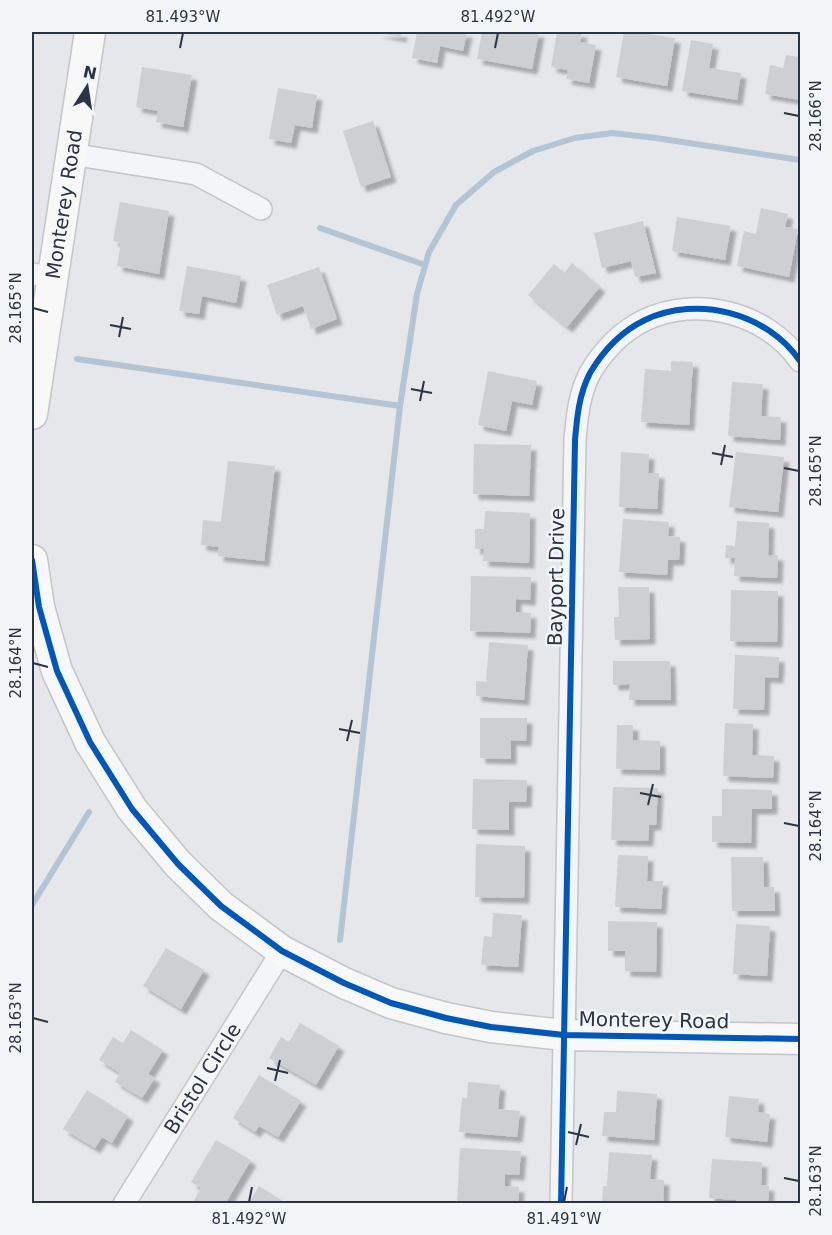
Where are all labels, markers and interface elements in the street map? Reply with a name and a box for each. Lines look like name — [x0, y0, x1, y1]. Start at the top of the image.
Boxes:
text: 81.493°W — [146, 8, 221, 26]
text: 81.492°W — [461, 8, 536, 26]
north arrow — [57, 57, 117, 117]
text: N — [81, 62, 99, 84]
text: 28.166°N — [807, 80, 825, 152]
street label: Monterey Road — [41, 128, 87, 281]
text: 28.165°N — [7, 272, 25, 344]
text: 28.165°N — [807, 435, 825, 507]
street label: Bayport Drive — [543, 508, 569, 646]
text: 28.164°N — [7, 627, 25, 699]
text: 28.164°N — [807, 790, 825, 862]
text: 28.163°N — [7, 982, 25, 1054]
street label: Monterey Road — [578, 1007, 730, 1033]
street label: Bristol Circle — [159, 1019, 246, 1138]
text: 28.163°N — [807, 1145, 825, 1217]
text: 81.492°W — [212, 1210, 287, 1228]
text: 81.491°W — [527, 1210, 602, 1228]

